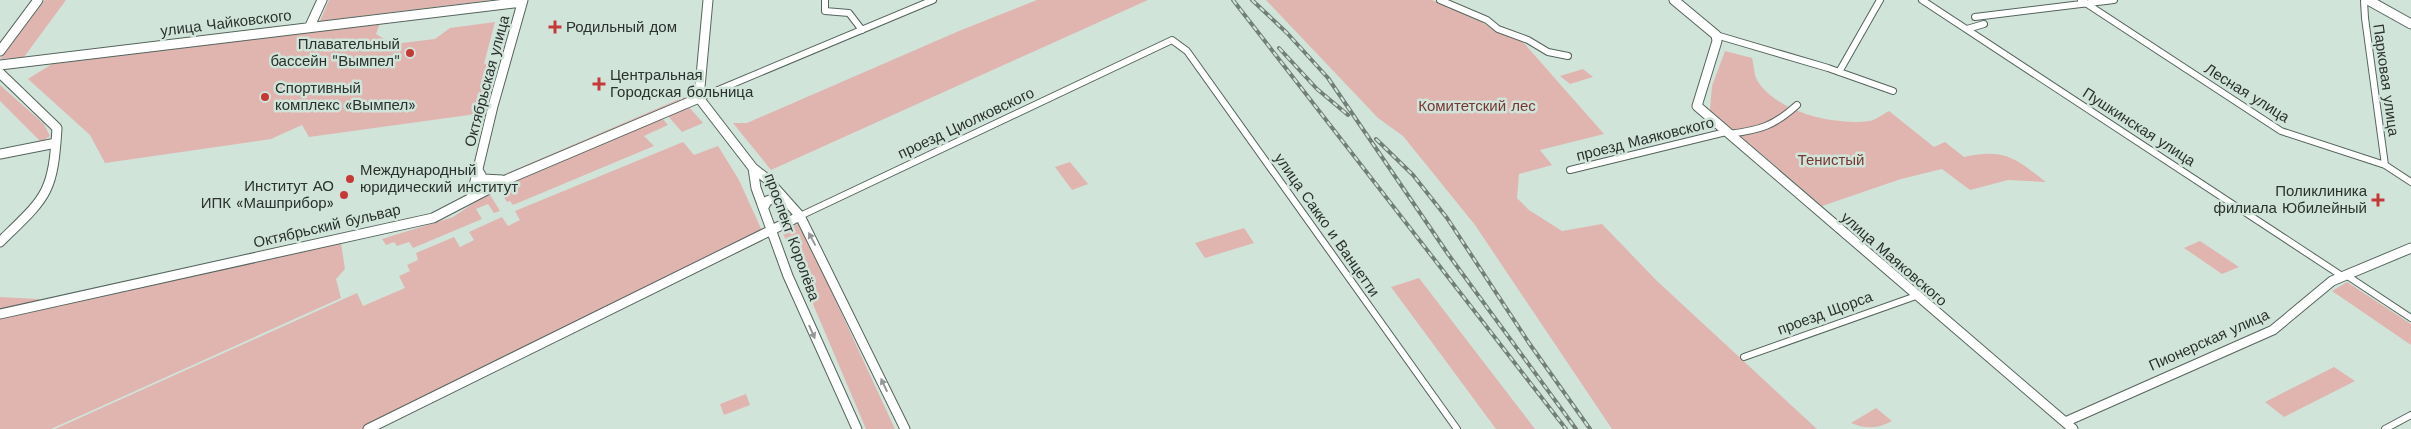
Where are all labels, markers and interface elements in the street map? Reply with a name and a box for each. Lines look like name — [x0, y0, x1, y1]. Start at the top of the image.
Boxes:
street label: улица Чайковского — [159, 6, 293, 40]
street label: Октябрьская улица — [461, 13, 513, 149]
place label: Родильный дом — [566, 18, 677, 36]
marker: Родильный дом — [548, 20, 562, 34]
street label: Парковая улица — [2369, 23, 2403, 138]
place label: Плавательный бассейн "Вымпел" — [270, 35, 400, 70]
marker: Плавательный бассейн "Вымпел" — [404, 47, 416, 59]
street label: Лесная улица — [2201, 60, 2293, 127]
place label: Центральная Городская больница — [610, 66, 754, 101]
marker: Центральная Городская больница — [592, 77, 606, 91]
place label: Спортивный комплекс «Вымпел» — [275, 79, 416, 114]
street label: проезд Циолковского — [895, 83, 1037, 163]
street label: Пушкинская улица — [2079, 84, 2199, 171]
marker: Спортивный комплекс «Вымпел» — [259, 91, 271, 103]
park label: Комитетский лес — [1418, 97, 1536, 115]
street label: проезд Маяковского — [1574, 113, 1716, 165]
street label: улица Сакко и Ванцетти — [1271, 150, 1383, 300]
park label: Тенистый — [1798, 151, 1864, 169]
place label: Международный юридический институт — [360, 161, 518, 196]
street label: проспект Королёва — [761, 171, 824, 304]
marker: Международный юридический институт — [344, 173, 356, 185]
place label: Институт АО ИПК «Машприбор» — [201, 177, 334, 212]
place label: Поликлиника филиала Юбилейный — [2214, 182, 2368, 217]
marker: Институт АО ИПК «Машприбор» — [338, 189, 350, 201]
marker: Поликлиника филиала Юбилейный — [2371, 193, 2385, 207]
street label: Октябрьский бульвар — [252, 200, 402, 252]
street label: улица Маяковского — [1837, 208, 1951, 310]
one-way arrow — [808, 232, 816, 246]
street label: проезд Щорса — [1775, 287, 1876, 339]
street label: Пионерская улица — [2146, 305, 2272, 375]
one-way arrow — [809, 325, 817, 339]
one-way arrow — [880, 378, 888, 392]

